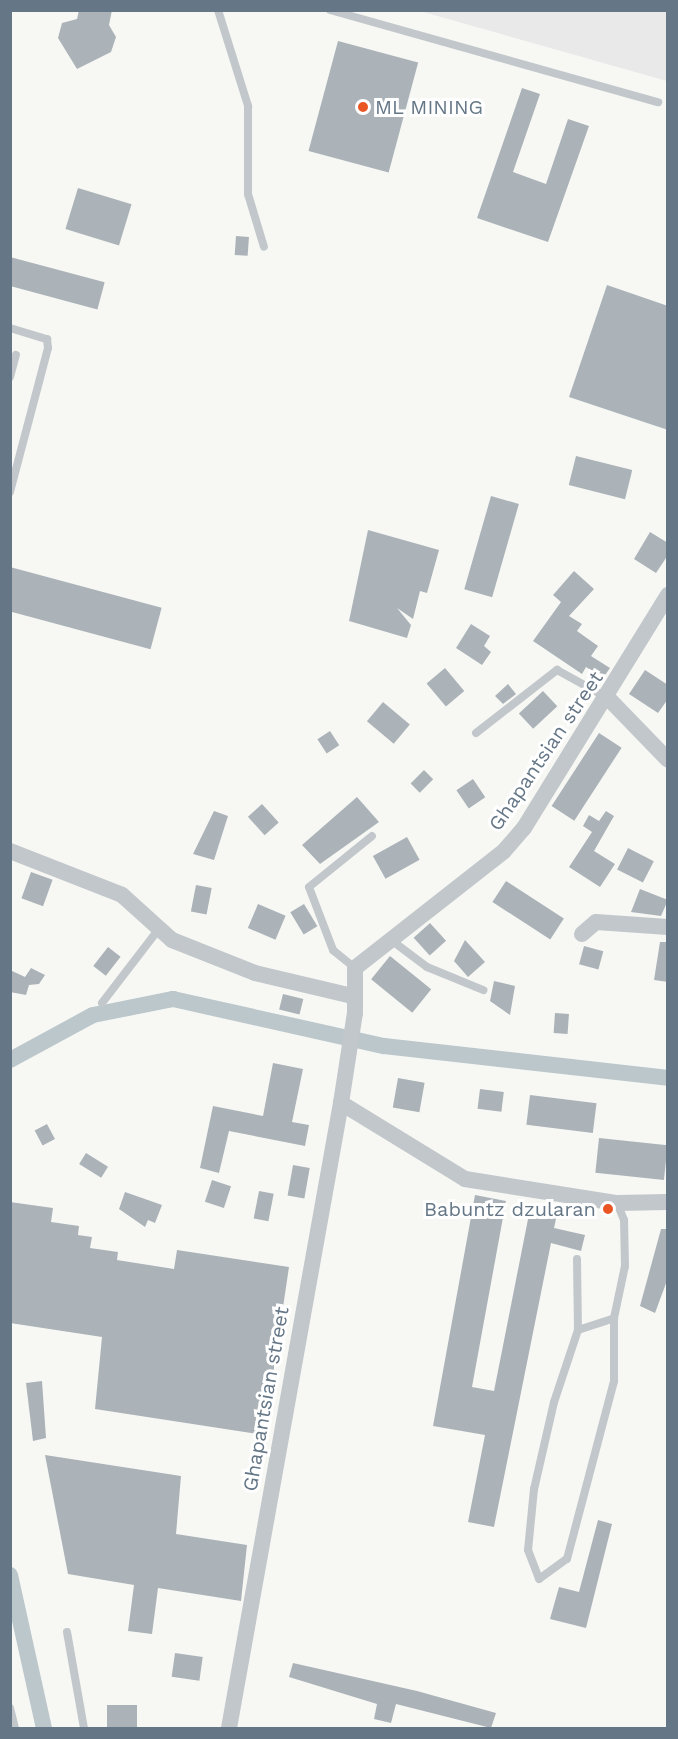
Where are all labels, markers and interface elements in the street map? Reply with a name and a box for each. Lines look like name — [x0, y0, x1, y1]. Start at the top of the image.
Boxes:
place label: ML MINING — [375, 95, 484, 119]
marker: ML MINING — [356, 100, 370, 114]
street label: Ghapantsian street — [484, 667, 608, 835]
place label: Babuntz dzularan — [424, 1197, 596, 1221]
marker: Babuntz dzularan — [601, 1202, 615, 1216]
street label: Ghapantsian street — [238, 1305, 294, 1493]

